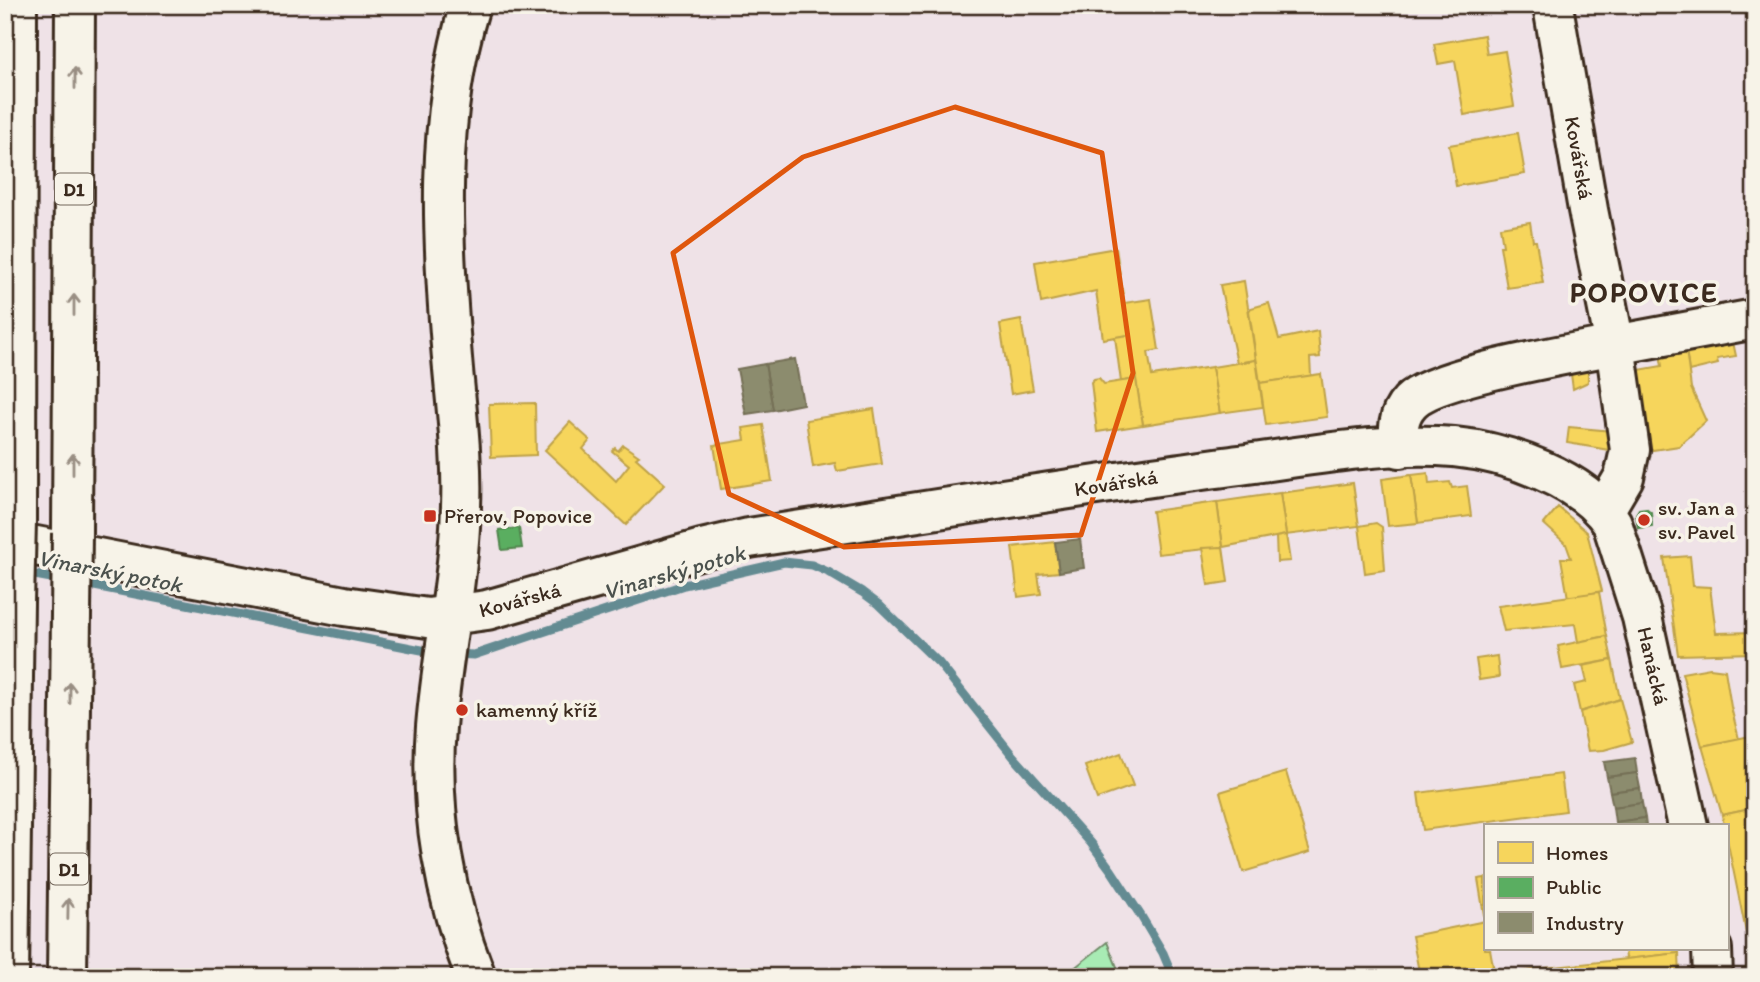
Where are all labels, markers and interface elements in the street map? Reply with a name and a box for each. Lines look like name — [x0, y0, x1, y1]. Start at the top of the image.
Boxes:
one-way arrow — [68, 67, 82, 90]
street label: Kovářská — [1560, 114, 1599, 202]
road number: D1 — [55, 174, 93, 204]
district label: POPOVICE — [1570, 275, 1718, 309]
one-way arrow — [67, 294, 81, 317]
one-way arrow — [66, 453, 80, 476]
street label: Kovářská — [1072, 464, 1159, 501]
place label: sv. Jan a sv. Pavel — [1658, 495, 1735, 544]
place label: Přerov, Popovice — [444, 503, 592, 528]
marker: Přerov, Popovice — [422, 508, 438, 524]
marker: sv. Jan a sv. Pavel — [1636, 512, 1652, 528]
water label: Vinarský potok — [600, 538, 749, 606]
water label: Vinarský potok — [36, 543, 185, 599]
street label: Kovářská — [476, 577, 564, 622]
street label: Hanácká — [1632, 624, 1675, 708]
one-way arrow — [64, 682, 77, 705]
place label: kamenný kříž — [476, 697, 597, 722]
marker: kamenný kříž — [454, 702, 470, 718]
legend — [1484, 824, 1728, 950]
text: Homes — [1546, 840, 1608, 865]
road number: D1 — [50, 854, 88, 884]
text: Public — [1546, 874, 1602, 899]
one-way arrow — [61, 897, 75, 920]
text: Industry — [1546, 910, 1624, 935]

